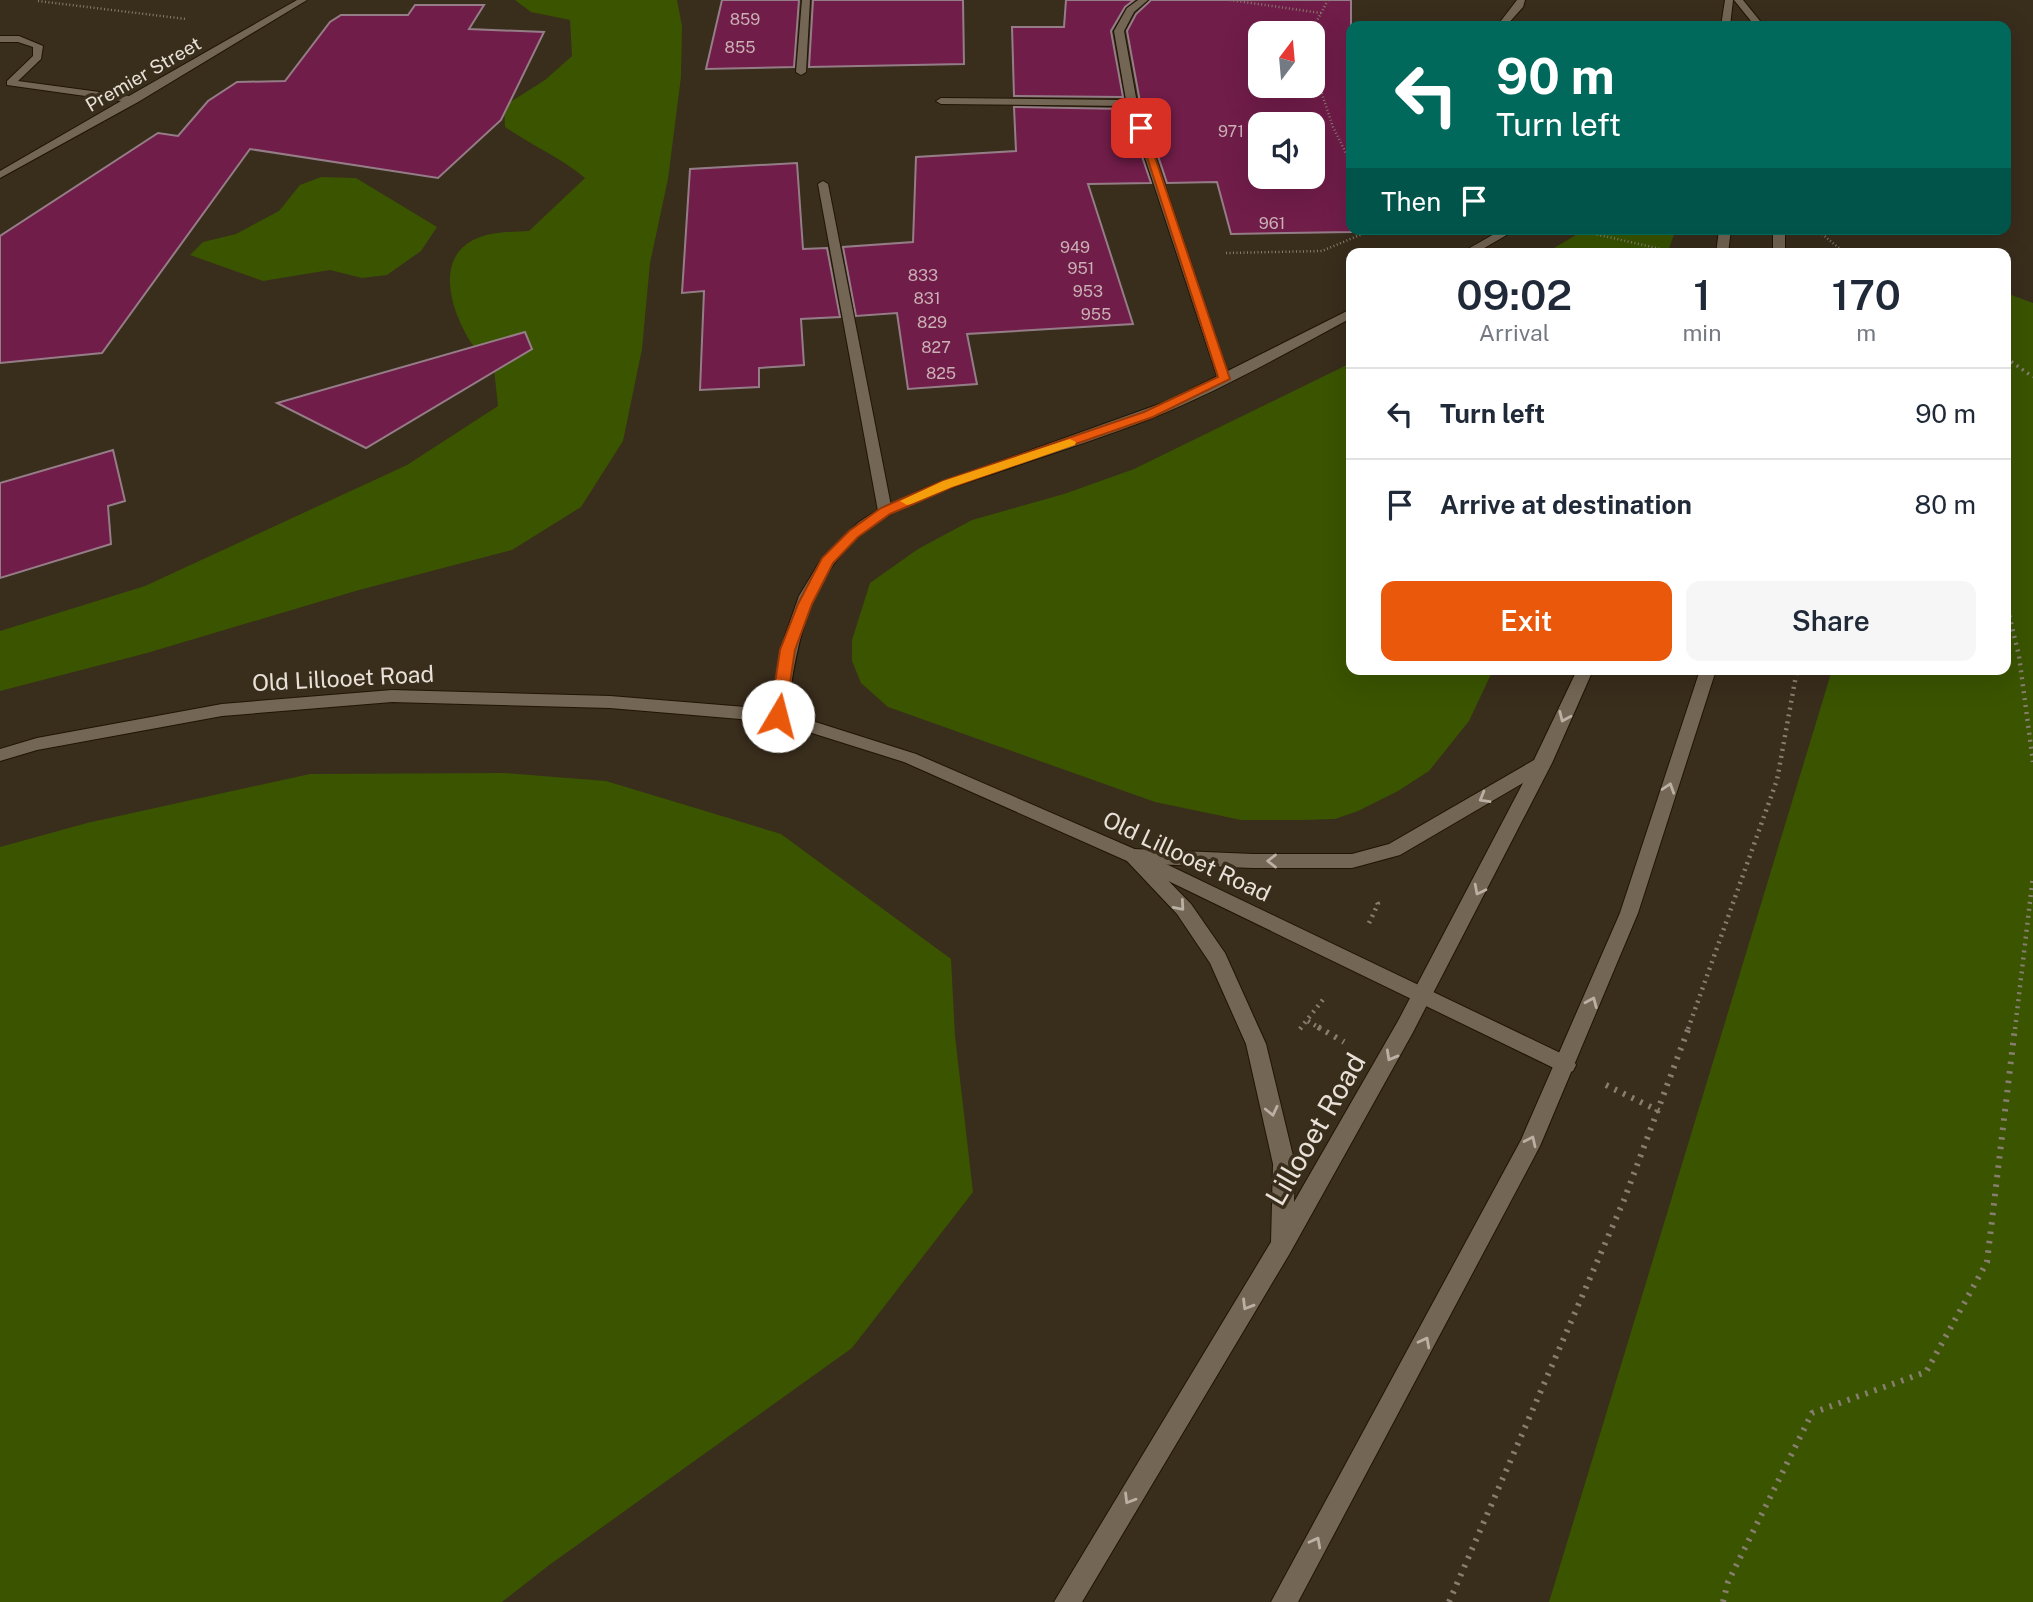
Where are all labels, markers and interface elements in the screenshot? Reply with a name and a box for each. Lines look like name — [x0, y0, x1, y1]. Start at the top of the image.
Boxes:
house number: 859 — [730, 10, 760, 29]
north arrow — [1248, 21, 1325, 98]
map controls — [1248, 21, 1325, 189]
street label: Premier Street — [81, 32, 205, 116]
house number: 855 — [725, 38, 755, 57]
text: 90 m — [1496, 47, 1615, 105]
icon: left — [1381, 49, 1472, 140]
pin — [1111, 98, 1171, 158]
text: Turn left — [1496, 106, 1621, 143]
icon: arrive — [1122, 109, 1160, 147]
button: sound — [1248, 112, 1325, 189]
house number: 971 — [1218, 122, 1244, 141]
icon: arrive — [1455, 182, 1493, 220]
text: Then — [1381, 186, 1441, 217]
house number: 961 — [1259, 214, 1285, 233]
house number: 949 — [1060, 238, 1090, 257]
house number: 951 — [1068, 259, 1094, 278]
house number: 833 — [908, 266, 938, 285]
text: 09:02 — [1456, 270, 1572, 319]
text: 1 — [1693, 270, 1711, 319]
text: 170 — [1832, 270, 1901, 319]
house number: 953 — [1073, 282, 1103, 301]
house number: 831 — [914, 289, 940, 308]
house number: 955 — [1081, 305, 1111, 324]
house number: 829 — [917, 313, 947, 332]
text: Arrival — [1479, 319, 1550, 346]
text: min — [1682, 319, 1721, 346]
text: m — [1856, 319, 1876, 346]
house number: 827 — [921, 338, 951, 357]
house number: 825 — [926, 364, 956, 383]
icon: left — [1381, 395, 1419, 433]
text: Turn left — [1440, 398, 1545, 429]
text: 90 m — [1915, 398, 1976, 429]
icon: arrive — [1381, 486, 1419, 524]
text: Arrive at destination — [1440, 489, 1692, 520]
text: 80 m — [1915, 489, 1976, 520]
button: Exit — [1381, 581, 1672, 661]
button: Share — [1686, 581, 1976, 661]
street label: Old Lillooet Road — [251, 660, 435, 696]
position arrow — [741, 679, 815, 753]
one-way arrow — [1558, 710, 1572, 722]
one-way arrow — [1661, 782, 1676, 794]
one-way arrow — [1479, 789, 1492, 802]
street label: Old Lillooet Road — [1099, 805, 1275, 907]
one-way arrow — [1266, 853, 1277, 869]
one-way arrow — [1473, 883, 1487, 895]
one-way arrow — [1172, 898, 1184, 911]
one-way arrow — [1583, 996, 1597, 1008]
street label: Lillooet Road — [1258, 1047, 1372, 1211]
one-way arrow — [1386, 1049, 1399, 1061]
one-way arrow — [1264, 1105, 1279, 1117]
one-way arrow — [1523, 1136, 1537, 1148]
one-way arrow — [1242, 1297, 1255, 1310]
one-way arrow — [1416, 1337, 1430, 1349]
one-way arrow — [1125, 1492, 1138, 1505]
one-way arrow — [1308, 1537, 1321, 1549]

